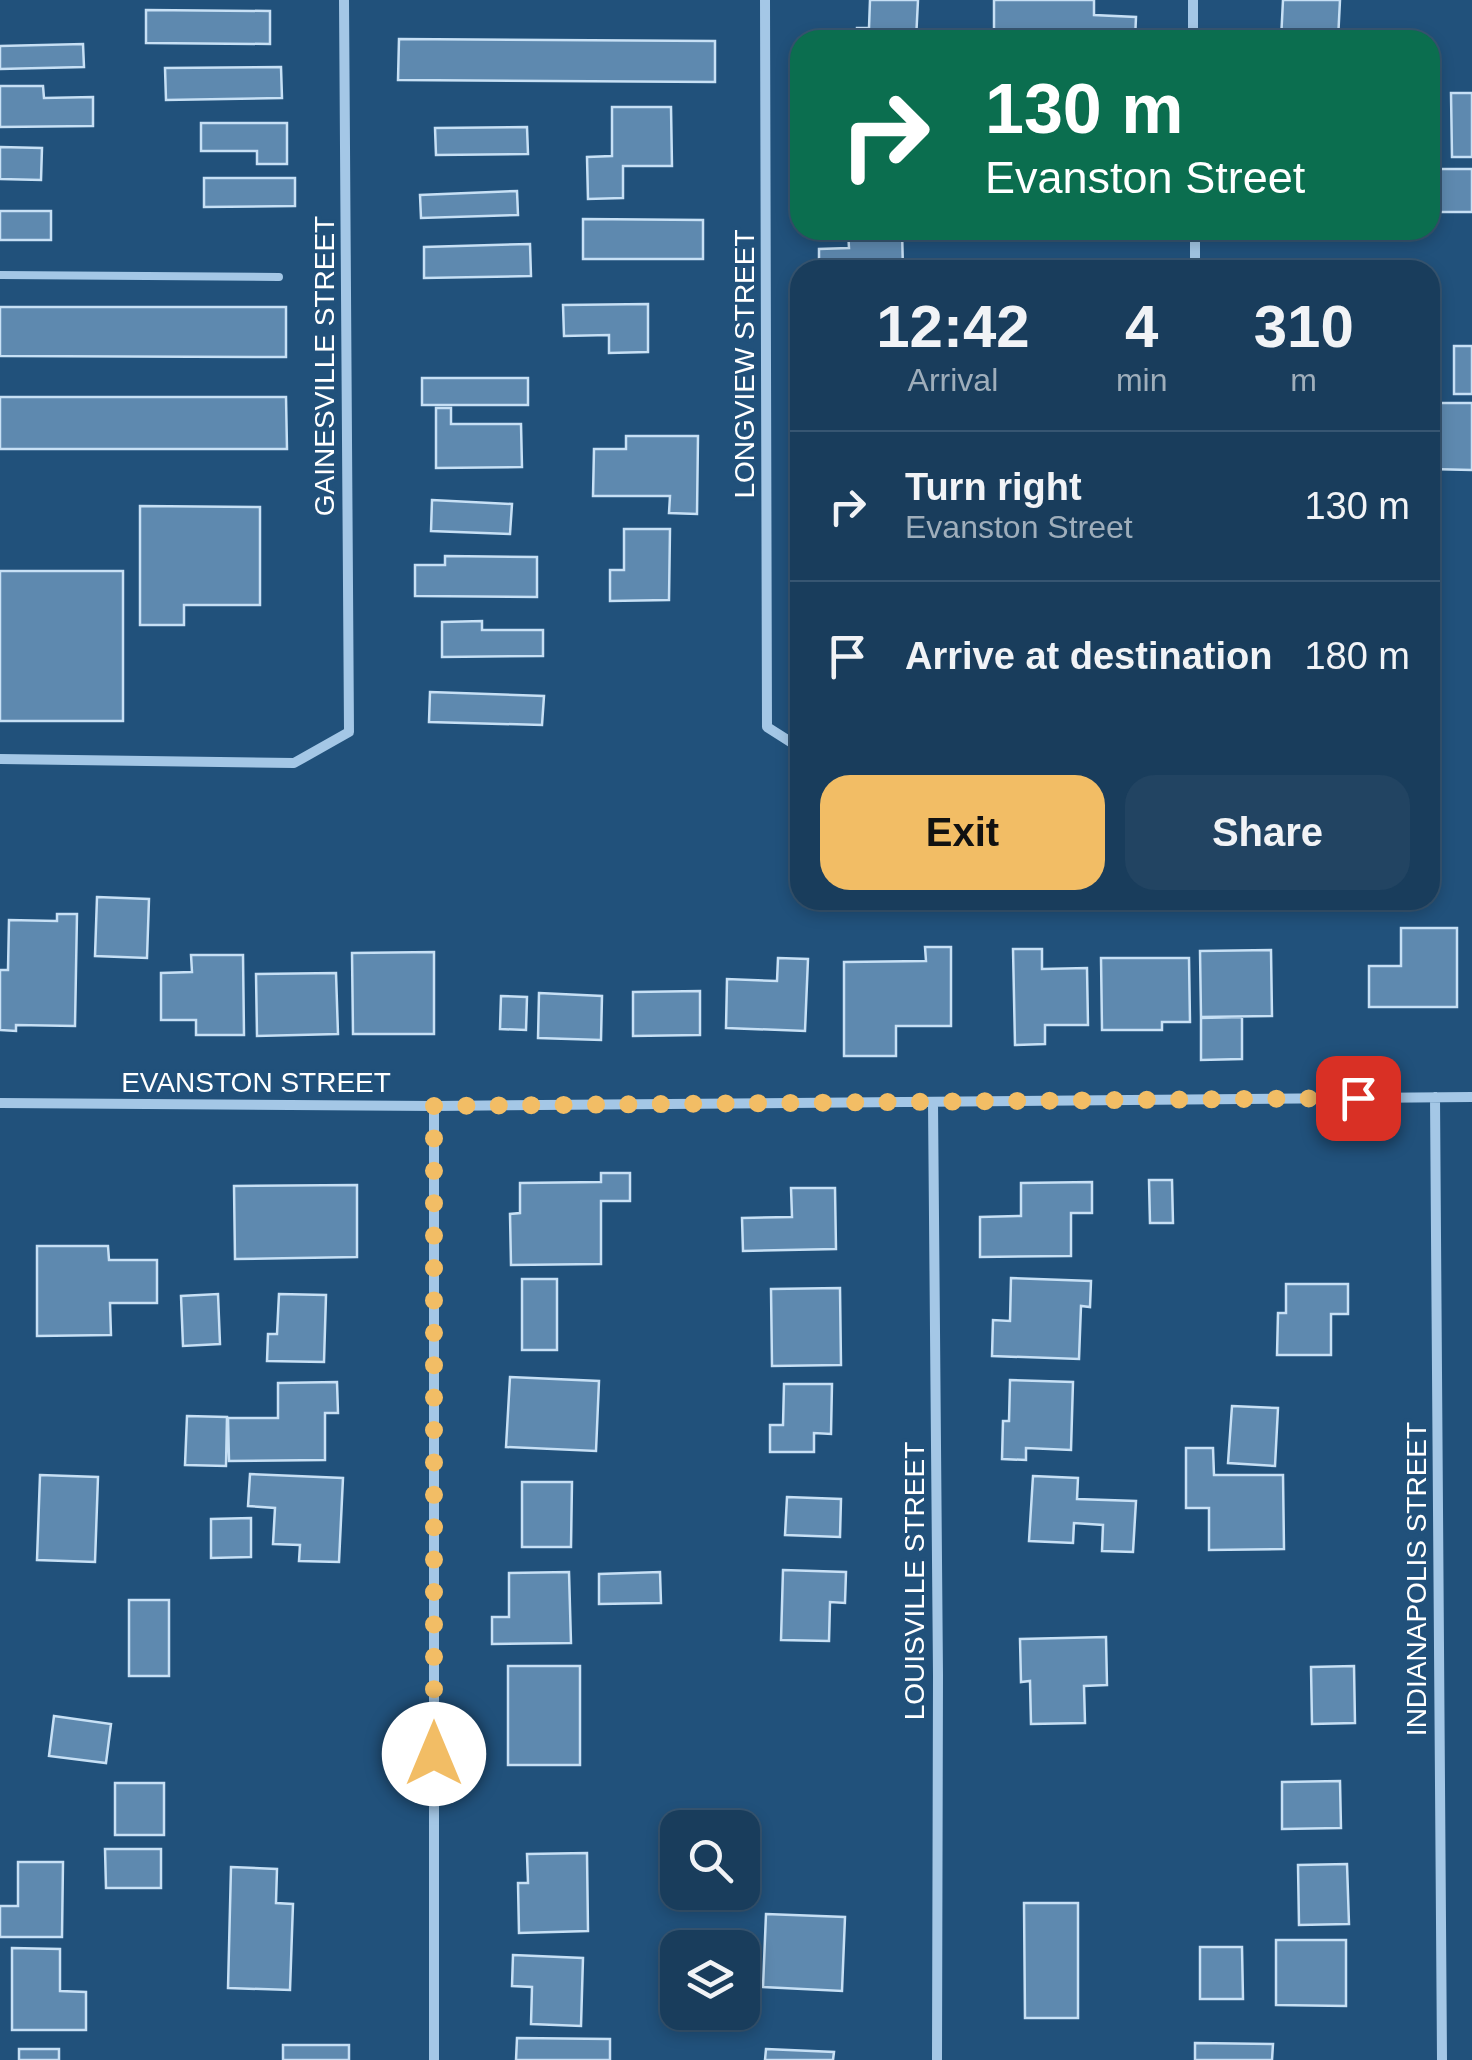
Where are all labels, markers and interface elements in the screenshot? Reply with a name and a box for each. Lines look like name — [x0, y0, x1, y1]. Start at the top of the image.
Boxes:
icon: right — [820, 70, 950, 200]
text: 130 m — [985, 70, 1183, 148]
text: Evanston Street — [985, 152, 1305, 203]
street label: GAINESVILLE STREET — [309, 216, 340, 516]
street label: LONGVIEW STREET — [729, 229, 760, 499]
text: 12:42 — [876, 293, 1030, 360]
text: 4 — [1125, 293, 1158, 360]
text: 310 — [1254, 293, 1354, 360]
text: Arrival — [908, 362, 998, 398]
text: min — [1116, 362, 1167, 398]
text: m — [1290, 362, 1317, 398]
text: Turn right — [905, 466, 1082, 508]
icon: right — [820, 479, 875, 534]
text: 130 m — [1304, 485, 1410, 527]
text: Evanston Street — [905, 509, 1133, 545]
icon: arrive — [820, 629, 875, 684]
text: Arrive at destination — [905, 635, 1272, 677]
text: 180 m — [1304, 635, 1410, 677]
button: Exit — [820, 775, 1105, 890]
button: Share — [1125, 775, 1410, 890]
pin — [1316, 1056, 1401, 1141]
street label: EVANSTON STREET — [121, 1067, 391, 1098]
icon: arrive — [1331, 1071, 1386, 1126]
street label: INDIANAPOLIS STREET — [1401, 1422, 1432, 1736]
street label: LOUISVILLE STREET — [899, 1442, 930, 1720]
position arrow — [382, 1702, 486, 1806]
map controls — [660, 1810, 760, 2030]
button: search — [660, 1810, 760, 1910]
button: layers — [660, 1930, 760, 2030]

